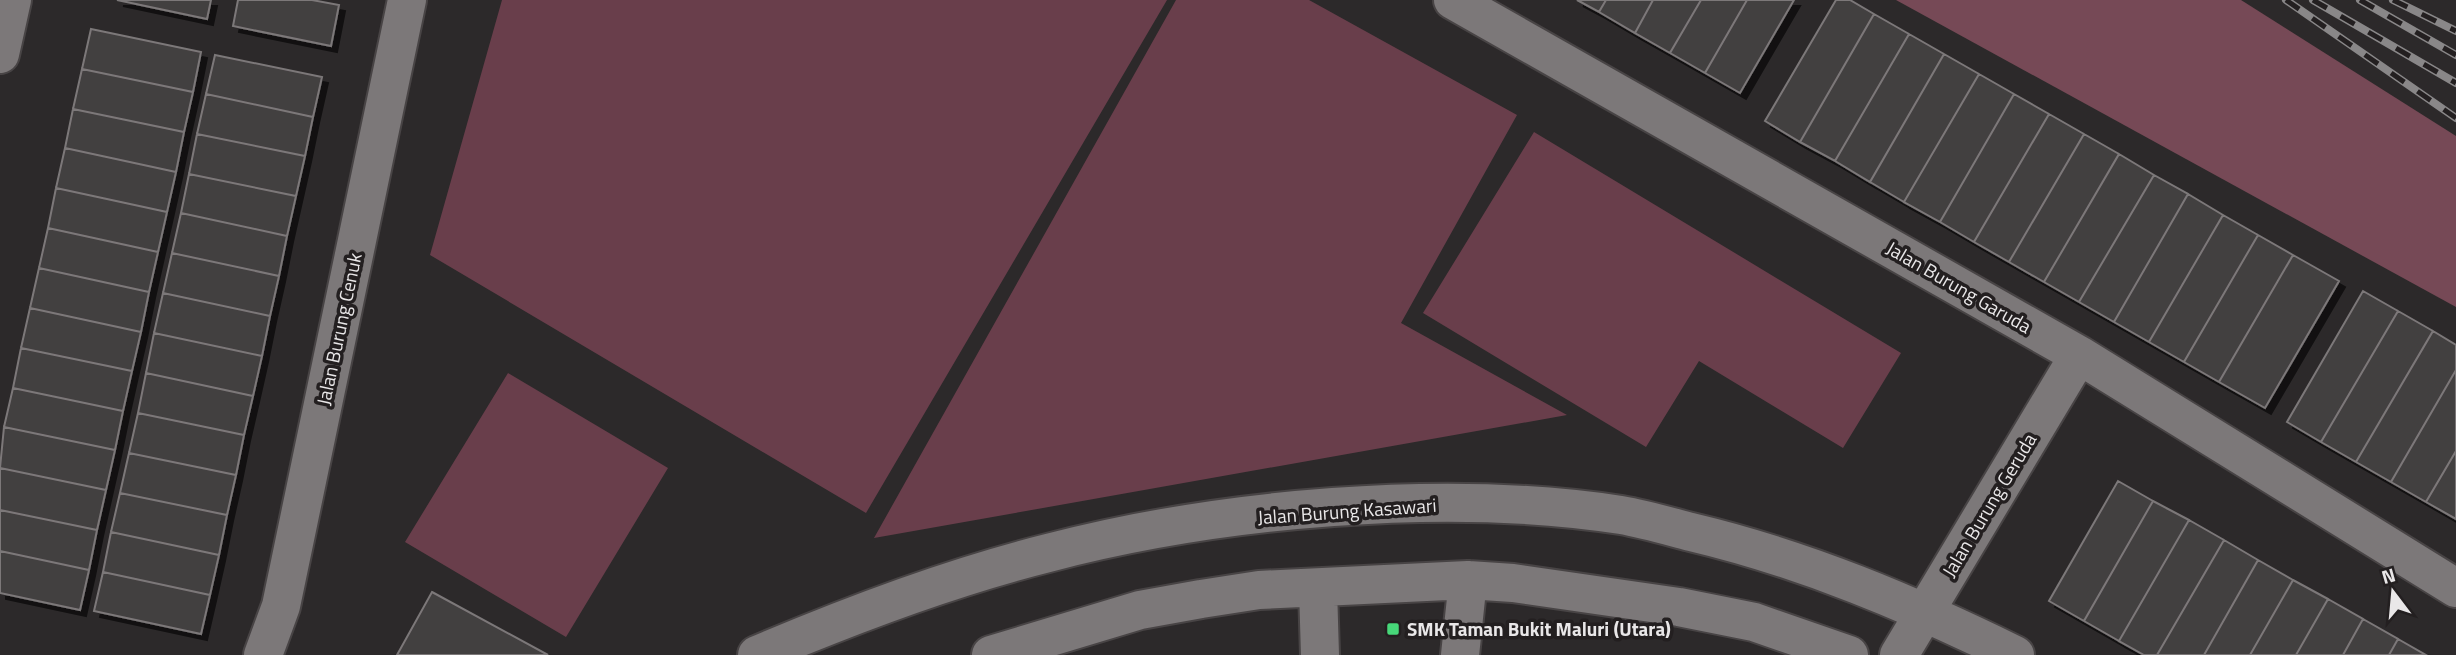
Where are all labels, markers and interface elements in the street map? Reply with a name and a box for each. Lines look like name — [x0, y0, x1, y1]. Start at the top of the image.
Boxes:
street label: Jalan Burung Garuda — [1881, 233, 2038, 340]
street label: Jalan Burung Cenuk — [308, 250, 369, 408]
street label: Jalan Burung Geruda — [1934, 427, 2043, 582]
street label: Jalan Burung Kasawari — [1257, 490, 1437, 531]
north arrow — [2358, 557, 2428, 627]
text: N — [2378, 559, 2399, 591]
place label: SMK Taman Bukit Maluri (Utara) — [1407, 614, 1671, 643]
marker: SMK Taman Bukit Maluri (Utara) — [1385, 621, 1401, 637]

